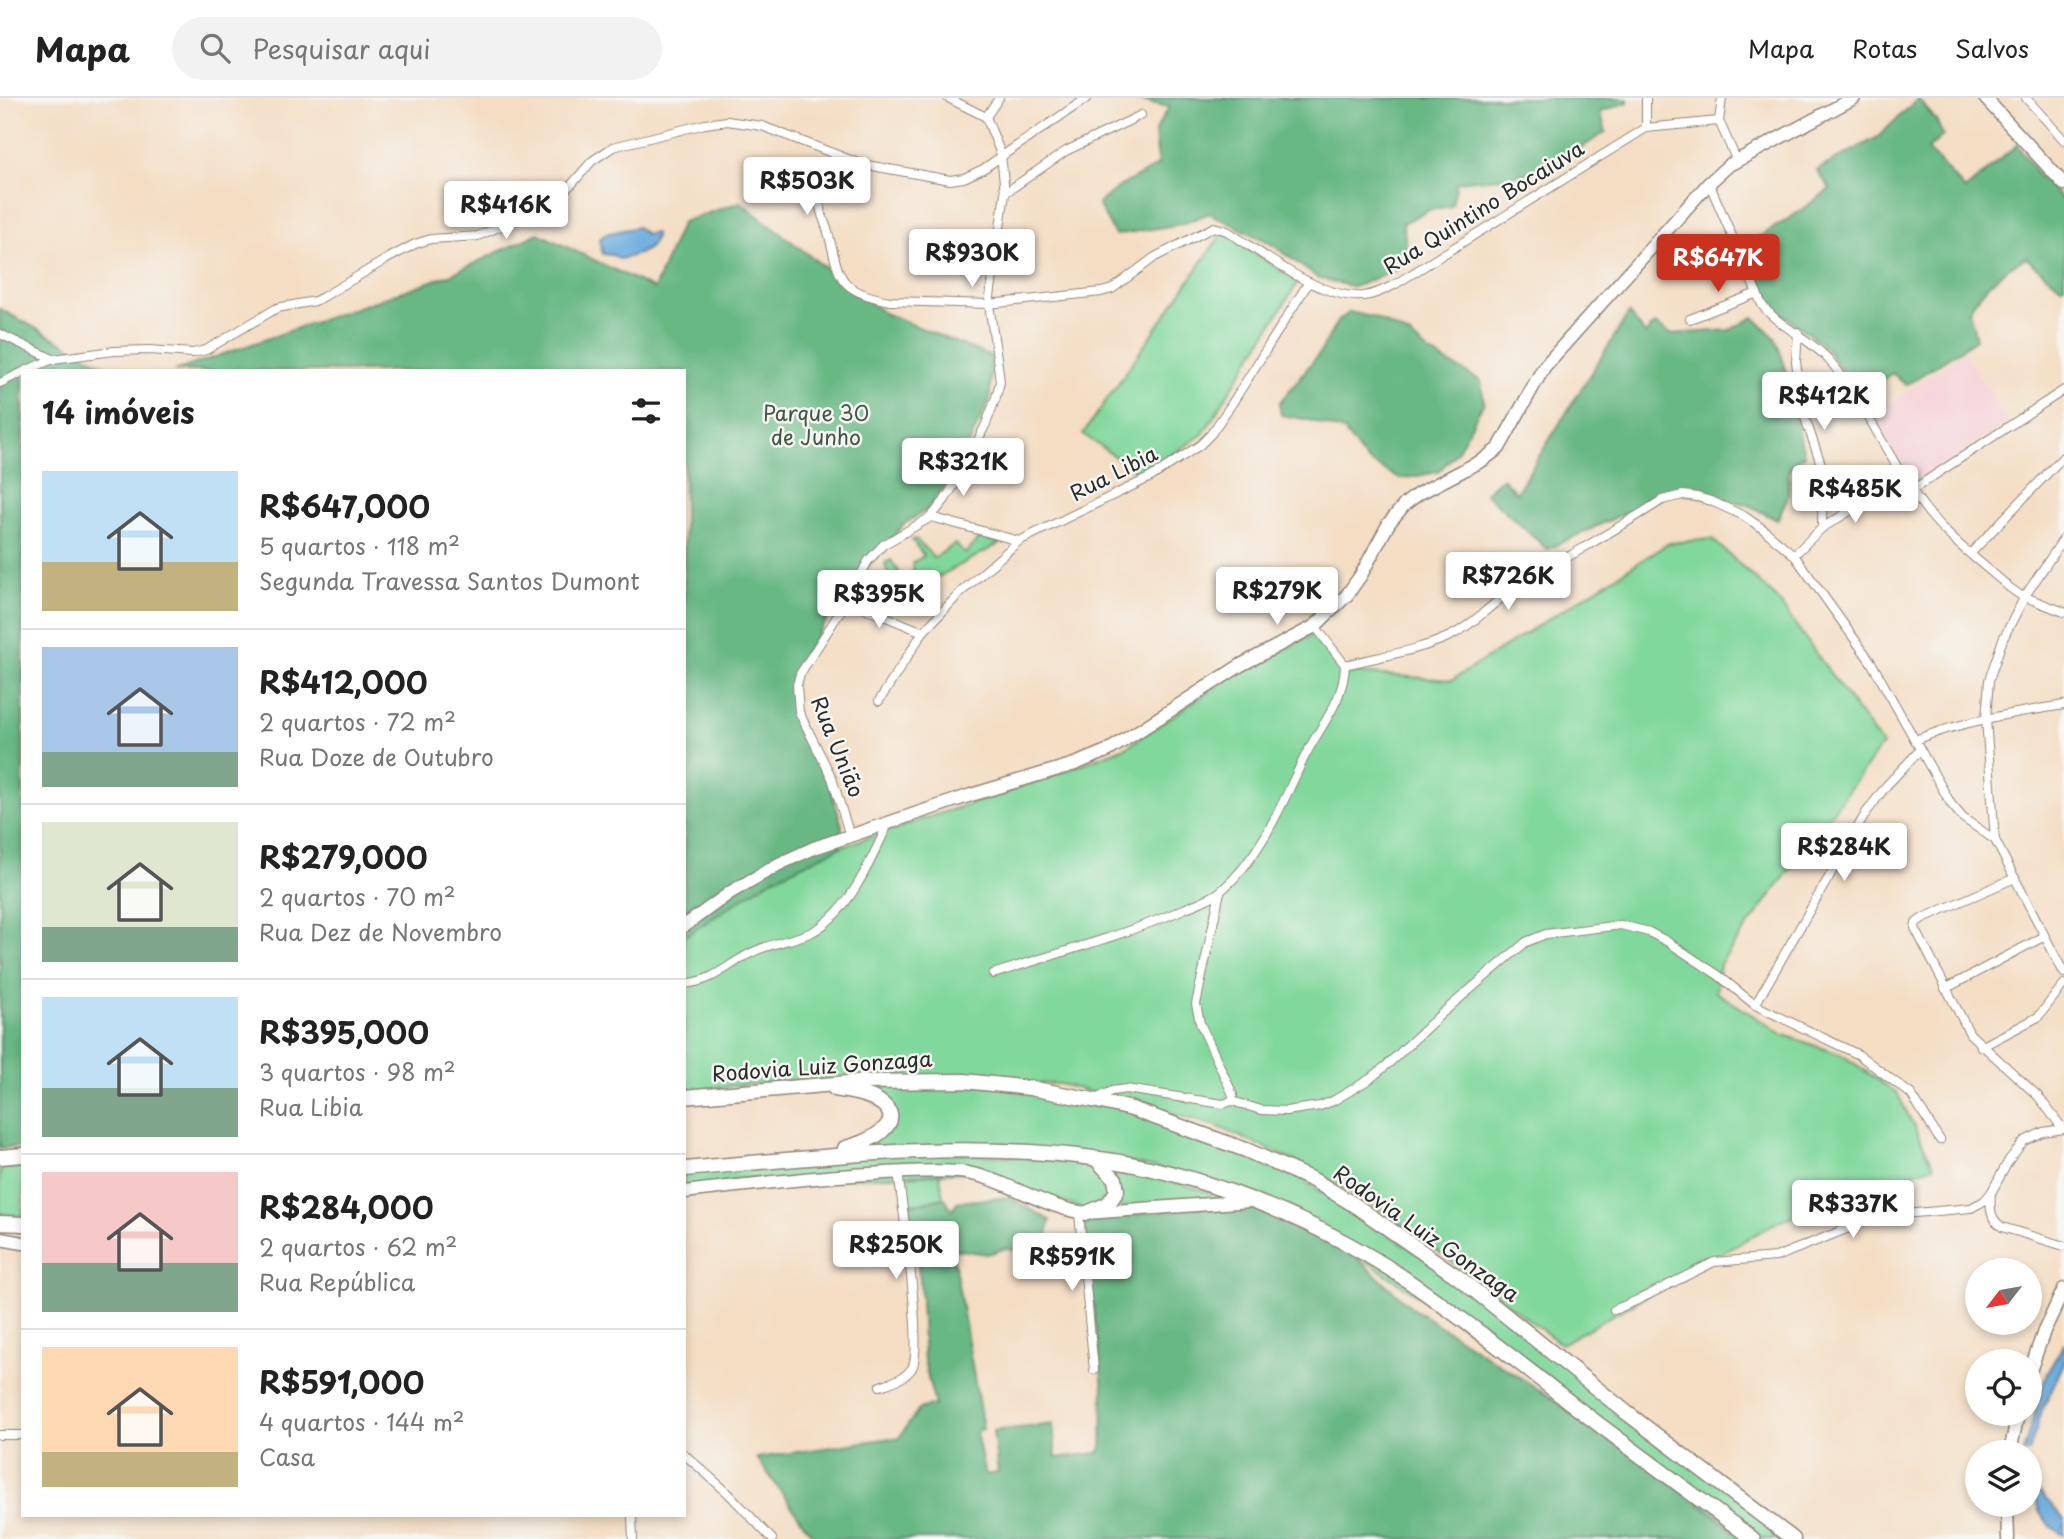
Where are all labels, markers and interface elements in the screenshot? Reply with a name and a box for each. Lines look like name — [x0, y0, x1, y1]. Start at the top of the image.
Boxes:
search box — [172, 17, 662, 80]
text: Mapa — [35, 23, 130, 73]
icon: search — [196, 29, 234, 67]
text: Pesquisar aqui — [252, 29, 431, 68]
text: Mapa — [1748, 30, 1814, 66]
text: Rotas — [1852, 30, 1917, 66]
text: Salvos — [1955, 30, 2029, 66]
street label: Rua Quintino Bocaiuva — [1376, 131, 1590, 281]
pin: R$503K — [750, 158, 864, 217]
text: R$503K — [759, 162, 855, 197]
pin: R$416K — [449, 181, 563, 241]
text: R$416K — [460, 186, 552, 221]
pin: R$930K — [915, 230, 1029, 289]
text: R$930K — [925, 234, 1019, 269]
pin: R$647K — [1661, 234, 1775, 294]
text: R$647K — [1673, 239, 1763, 274]
pin: R$412K — [1767, 372, 1881, 432]
text: R$412K — [1778, 377, 1870, 412]
text: 14 imóveis — [42, 389, 195, 434]
icon: filters — [627, 392, 665, 430]
park label: Parque 30 de Junho — [763, 396, 869, 452]
street label: Rua Libia — [1064, 436, 1163, 508]
pin: R$321K — [906, 438, 1020, 498]
text: R$321K — [918, 443, 1008, 478]
pin: R$485K — [1798, 466, 1912, 525]
text: R$485K — [1808, 470, 1902, 505]
text: R$647,000 — [259, 483, 430, 528]
icon: home — [98, 499, 182, 583]
text: 5 quartos · 118 m² — [259, 528, 460, 563]
pin: R$726K — [1451, 552, 1565, 612]
text: R$726K — [1462, 557, 1554, 592]
text: Segunda Travessa Santos Dumont — [259, 563, 640, 598]
pin: R$279K — [1220, 568, 1334, 627]
pin: R$395K — [822, 570, 936, 630]
text: R$279K — [1232, 572, 1322, 607]
text: R$395K — [833, 575, 925, 610]
text: R$412,000 — [259, 659, 427, 704]
icon: home — [98, 675, 182, 759]
street label: Rua União — [804, 691, 874, 802]
text: 2 quartos · 72 m² — [259, 704, 456, 739]
text: Rua Doze de Outubro — [259, 739, 494, 774]
pin: R$284K — [1787, 824, 1901, 883]
text: R$284K — [1797, 828, 1891, 863]
text: R$279,000 — [259, 834, 428, 879]
icon: home — [98, 850, 182, 934]
text: 2 quartos · 70 m² — [259, 879, 456, 914]
text: Rua Dez de Novembro — [259, 914, 502, 949]
text: R$395,000 — [259, 1009, 429, 1054]
icon: home — [98, 1025, 182, 1109]
street label: Rodovia Luiz Gonzaga — [711, 1041, 934, 1089]
text: 3 quartos · 98 m² — [259, 1054, 456, 1089]
text: Rua Libia — [259, 1089, 363, 1124]
street label: Rodovia Luiz Gonzaga — [1328, 1156, 1527, 1309]
pin: R$337K — [1796, 1180, 1910, 1240]
text: R$284,000 — [259, 1184, 433, 1229]
text: R$337K — [1808, 1185, 1898, 1220]
icon: home — [98, 1200, 182, 1284]
pin: R$250K — [839, 1222, 953, 1281]
text: R$250K — [849, 1226, 943, 1261]
text: 2 quartos · 62 m² — [259, 1229, 457, 1264]
pin: R$591K — [1015, 1234, 1129, 1293]
text: R$591K — [1029, 1238, 1115, 1273]
north arrow — [1965, 1258, 2042, 1335]
map controls — [1965, 1258, 2042, 1517]
text: Rua República — [259, 1264, 415, 1299]
button: locate — [1965, 1349, 2042, 1426]
text: R$591,000 — [259, 1359, 424, 1404]
icon: home — [98, 1375, 182, 1459]
text: 4 quartos · 144 m² — [259, 1404, 465, 1439]
text: Casa — [259, 1439, 315, 1474]
button: layers — [1965, 1440, 2042, 1517]

